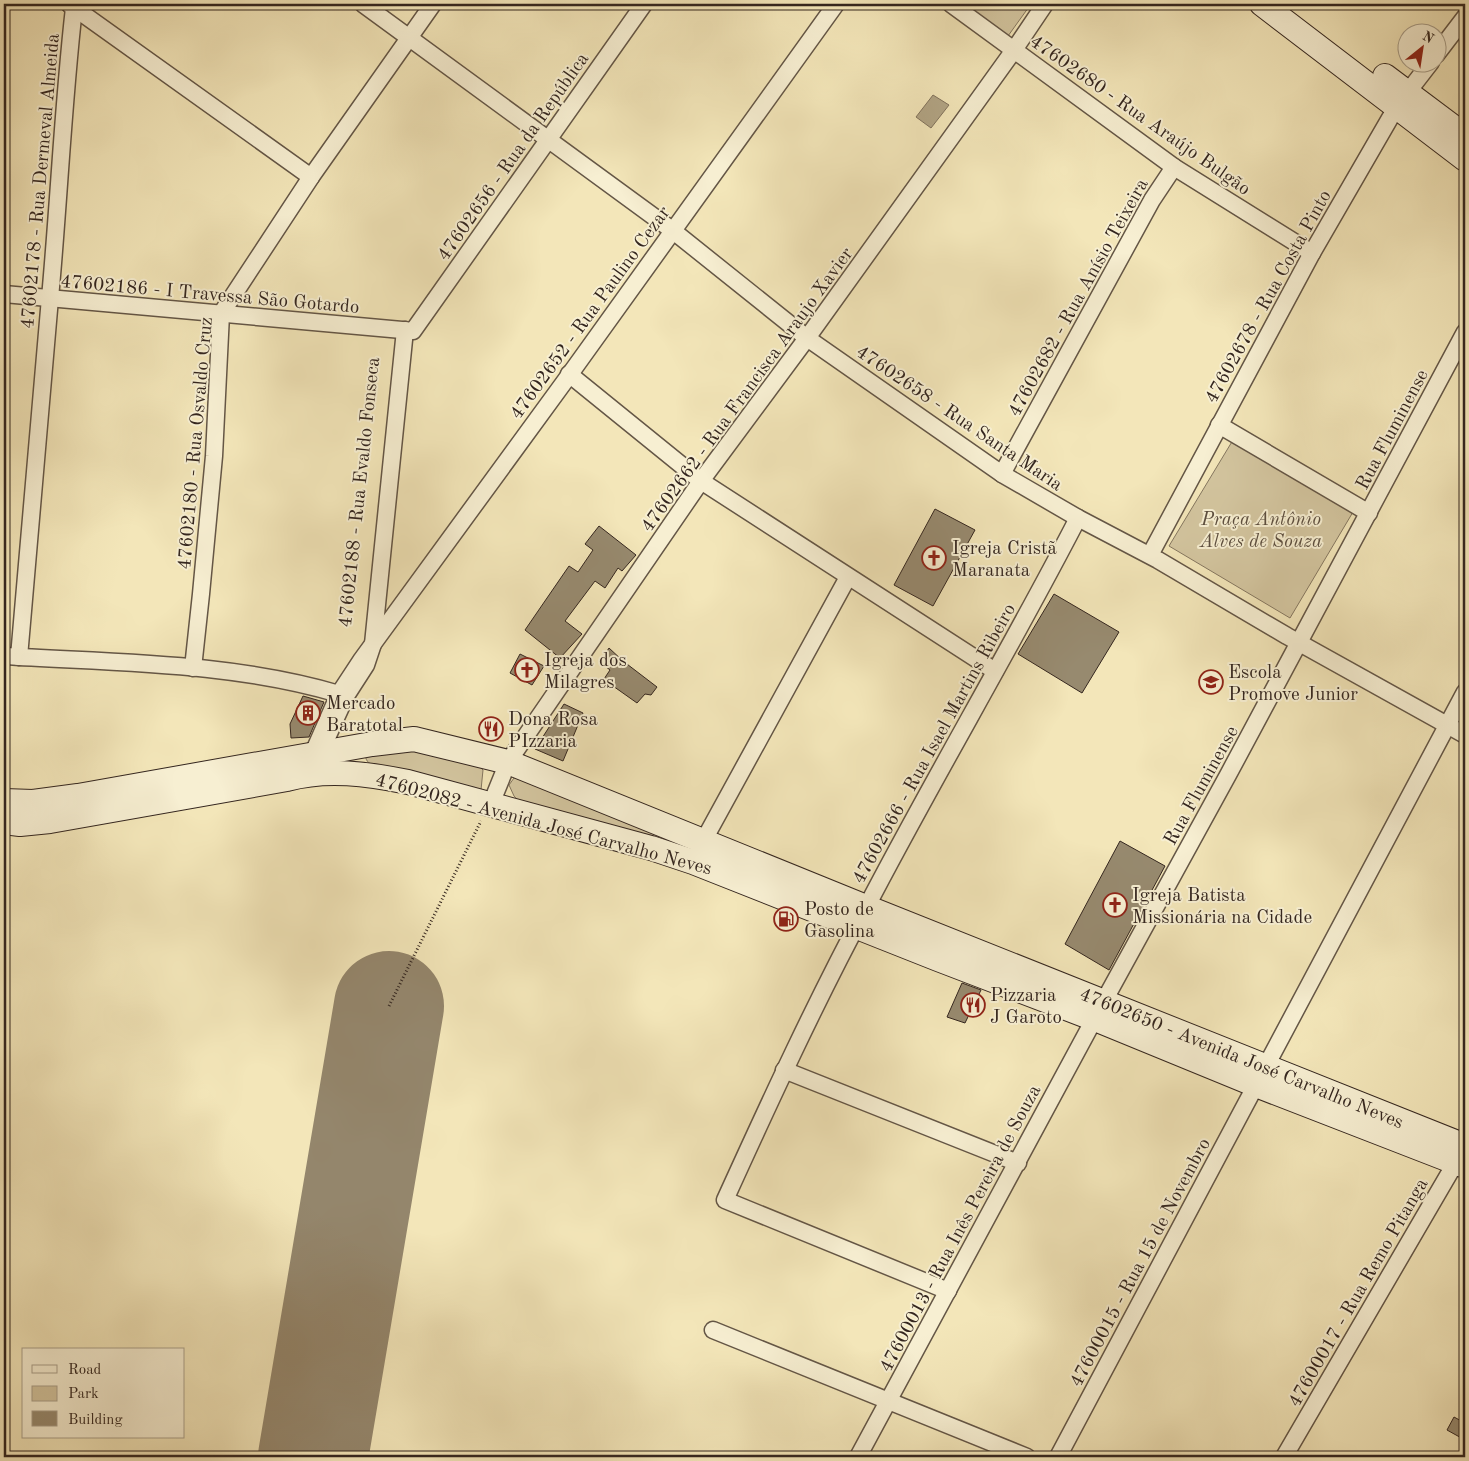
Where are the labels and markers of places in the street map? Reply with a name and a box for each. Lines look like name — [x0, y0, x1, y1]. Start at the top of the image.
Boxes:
place label: Igreja Cristã Maranata — [952, 540, 1058, 581]
church icon: Igreja Cristã Maranata — [921, 545, 947, 571]
place label: Igreja dos Milagres — [544, 652, 627, 693]
church icon: Igreja dos Milagres — [514, 657, 540, 683]
place label: Escola Promove Junior — [1228, 664, 1358, 705]
school or university icon: Escola Promove Junior — [1198, 669, 1224, 695]
place label: Mercado Baratotal — [326, 695, 403, 736]
building icon: Mercado Baratotal — [295, 700, 321, 726]
place label: Dona Rosa PIzzaria — [508, 711, 598, 752]
restaurant icon: Dona Rosa PIzzaria — [478, 716, 504, 742]
place label: Igreja Batista Missionária na Cidade — [1132, 887, 1312, 928]
church icon: Igreja Batista Missionária na Cidade — [1102, 892, 1128, 918]
place label: Posto de Gasolina — [804, 901, 875, 942]
fuel station icon: Posto de Gasolina — [773, 906, 799, 932]
place label: Pizzaria J Garoto — [990, 987, 1062, 1028]
restaurant icon: Pizzaria J Garoto — [960, 992, 986, 1018]

